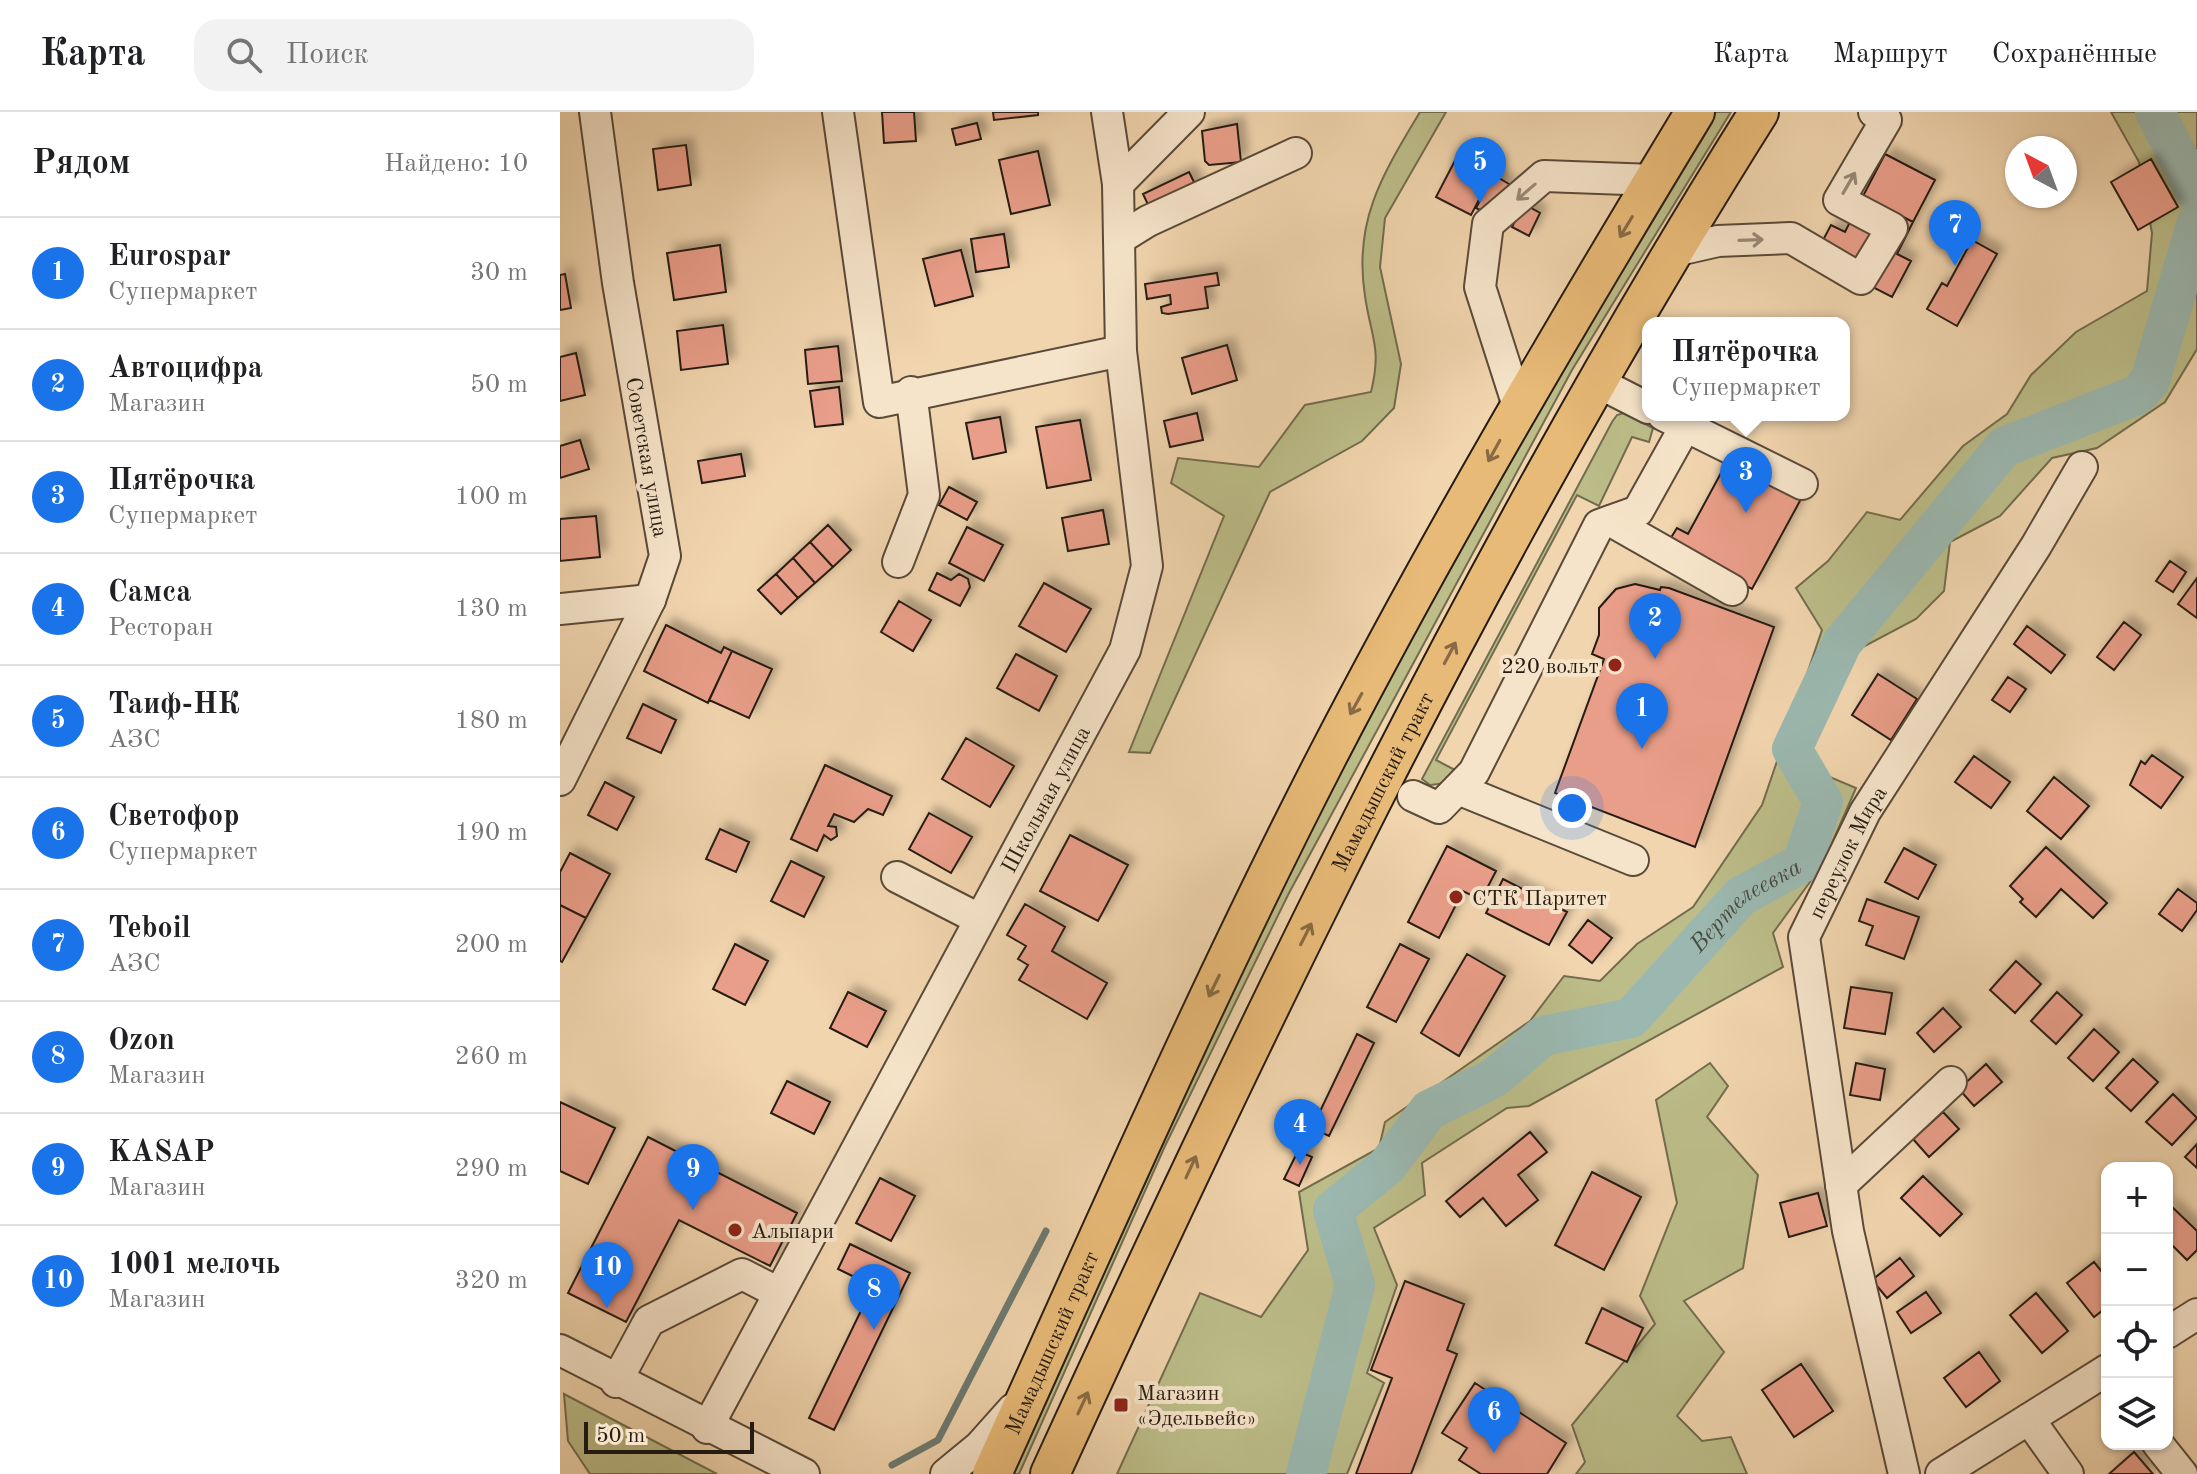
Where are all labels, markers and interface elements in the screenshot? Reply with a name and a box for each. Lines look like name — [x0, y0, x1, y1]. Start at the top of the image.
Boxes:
search box — [194, 19, 754, 91]
icon: search — [222, 33, 266, 77]
text: Карта — [40, 36, 146, 74]
text: Поиск — [286, 40, 368, 70]
text: Карта — [1713, 41, 1789, 69]
text: Маршрут — [1833, 41, 1948, 69]
text: Сохранённые — [1992, 41, 2157, 69]
north arrow — [2005, 136, 2077, 208]
pin: 5 — [1454, 137, 1506, 203]
text: Рядом — [32, 147, 131, 181]
text: Найдено: 10 — [384, 151, 528, 177]
one-way arrow — [1841, 172, 1857, 195]
one-way arrow — [1516, 183, 1536, 201]
pin: 7 — [1929, 200, 1981, 266]
one-way arrow — [1617, 215, 1633, 238]
one-way arrow — [1737, 232, 1764, 247]
text: Eurospar — [108, 242, 231, 272]
text: 1 — [50, 260, 66, 286]
text: 30 m — [470, 260, 528, 286]
text: Супермаркет — [108, 279, 257, 305]
popup — [1642, 317, 1850, 421]
text: Пятёрочка — [1671, 338, 1818, 368]
text: Автоцифра — [108, 354, 263, 384]
text: 2 — [50, 372, 66, 398]
text: 50 m — [470, 372, 528, 398]
text: Супермаркет — [1671, 375, 1821, 401]
street label: Советская улица — [621, 376, 671, 539]
text: Магазин — [108, 391, 206, 417]
one-way arrow — [1485, 438, 1501, 462]
pin: 3 — [1720, 447, 1772, 513]
text: Пятёрочка — [108, 466, 255, 496]
text: 3 — [50, 484, 66, 510]
text: 100 m — [455, 484, 528, 510]
text: Супермаркет — [108, 503, 257, 529]
text: Самса — [108, 578, 192, 608]
pin: 2 — [1629, 593, 1681, 659]
text: 4 — [50, 596, 66, 622]
text: 130 m — [455, 596, 528, 622]
text: Ресторан — [108, 615, 213, 641]
one-way arrow — [1443, 641, 1459, 665]
place label: 220 вольт — [1501, 656, 1599, 678]
marker: 220 вольт — [1606, 656, 1624, 674]
pin: 1 — [1616, 683, 1668, 749]
street label: Мамадышский тракт — [1329, 689, 1439, 876]
text: Таиф-НК — [108, 690, 240, 720]
one-way arrow — [1348, 691, 1364, 715]
text: 5 — [50, 708, 66, 734]
text: 180 m — [455, 708, 528, 734]
street label: Школьная улица — [998, 723, 1095, 877]
text: АЗС — [108, 727, 161, 753]
street label: переулок Мира — [1806, 782, 1892, 923]
your location — [1552, 788, 1592, 828]
text: Светофор — [108, 802, 240, 832]
text: 6 — [50, 820, 66, 846]
text: 190 m — [455, 820, 528, 846]
text: Супермаркет — [108, 839, 257, 865]
water label: Вертелеевка — [1686, 856, 1806, 959]
marker: СТК Паритет — [1447, 888, 1465, 906]
place label: СТК Паритет — [1472, 888, 1607, 910]
text: Teboil — [108, 914, 191, 944]
one-way arrow — [1299, 922, 1314, 946]
text: 7 — [50, 932, 66, 958]
text: 200 m — [455, 932, 528, 958]
text: АЗС — [108, 951, 161, 977]
one-way arrow — [1206, 973, 1221, 997]
text: Ozon — [108, 1026, 175, 1056]
text: 8 — [50, 1044, 66, 1070]
text: 260 m — [455, 1044, 528, 1070]
text: Магазин — [108, 1063, 206, 1089]
pin: 4 — [1274, 1099, 1326, 1165]
text: KASAP — [108, 1138, 214, 1168]
pin: 9 — [667, 1144, 719, 1210]
one-way arrow — [1184, 1155, 1199, 1179]
text: 9 — [50, 1156, 66, 1182]
text: 290 m — [455, 1156, 528, 1182]
map controls — [2101, 1162, 2173, 1450]
button: + — [2101, 1162, 2173, 1234]
text: Магазин — [108, 1175, 206, 1201]
marker: Альпари — [726, 1221, 744, 1239]
place label: Альпари — [751, 1221, 834, 1243]
button: − — [2101, 1234, 2173, 1306]
pin: 10 — [581, 1242, 633, 1308]
street label: Мамадышский тракт — [1002, 1249, 1104, 1439]
text: 1001 мелочь — [108, 1250, 280, 1280]
pin: 8 — [848, 1264, 900, 1330]
text: 10 — [43, 1268, 73, 1294]
text: 320 m — [455, 1268, 528, 1294]
text: Магазин — [108, 1287, 206, 1313]
button: locate — [2101, 1306, 2173, 1378]
button: layers — [2101, 1378, 2173, 1450]
place label: Магазин «Эдельвейс» — [1137, 1383, 1257, 1430]
pin: 6 — [1468, 1387, 1520, 1453]
one-way arrow — [1076, 1391, 1091, 1416]
marker: Магазин «Эдельвейс» — [1112, 1396, 1130, 1414]
scale bar — [584, 1418, 754, 1454]
text: 50 m — [596, 1425, 645, 1447]

